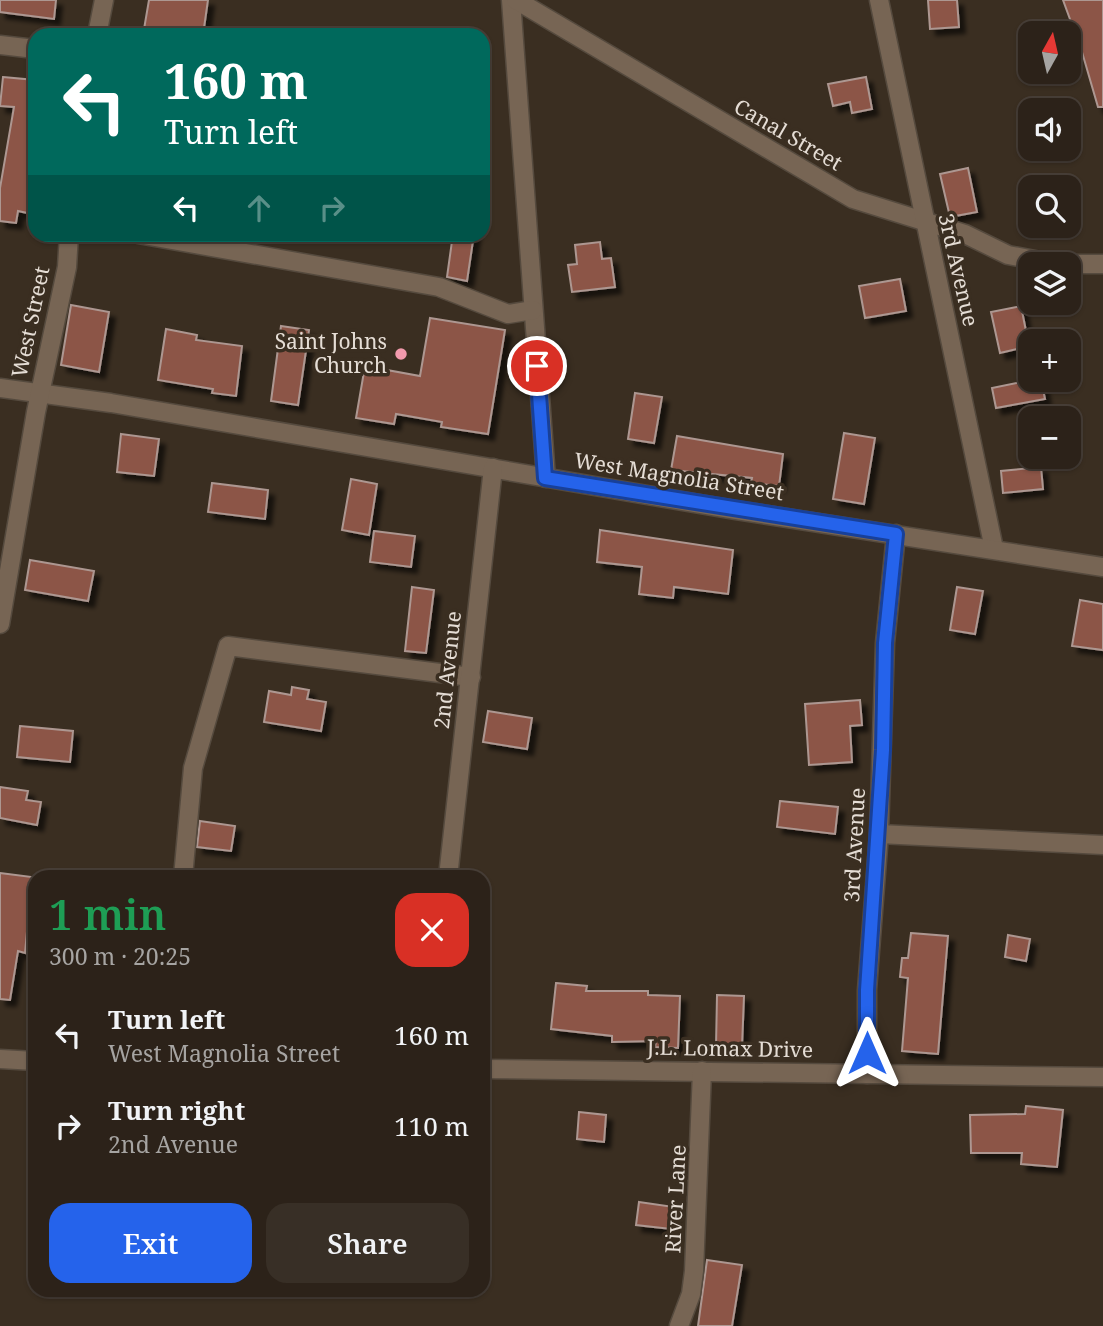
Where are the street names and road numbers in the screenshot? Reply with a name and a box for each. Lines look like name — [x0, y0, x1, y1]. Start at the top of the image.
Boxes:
street label: Canal Street — [729, 92, 848, 176]
street label: 3rd Avenue — [932, 211, 986, 329]
street label: West Street — [5, 264, 55, 380]
street label: West Magnolia Street — [572, 446, 786, 506]
street label: 2nd Avenue — [427, 609, 467, 730]
street label: 3rd Avenue — [837, 787, 871, 903]
street label: J.L. Lomax Drive — [646, 1033, 813, 1063]
street label: River Lane — [658, 1144, 692, 1254]

